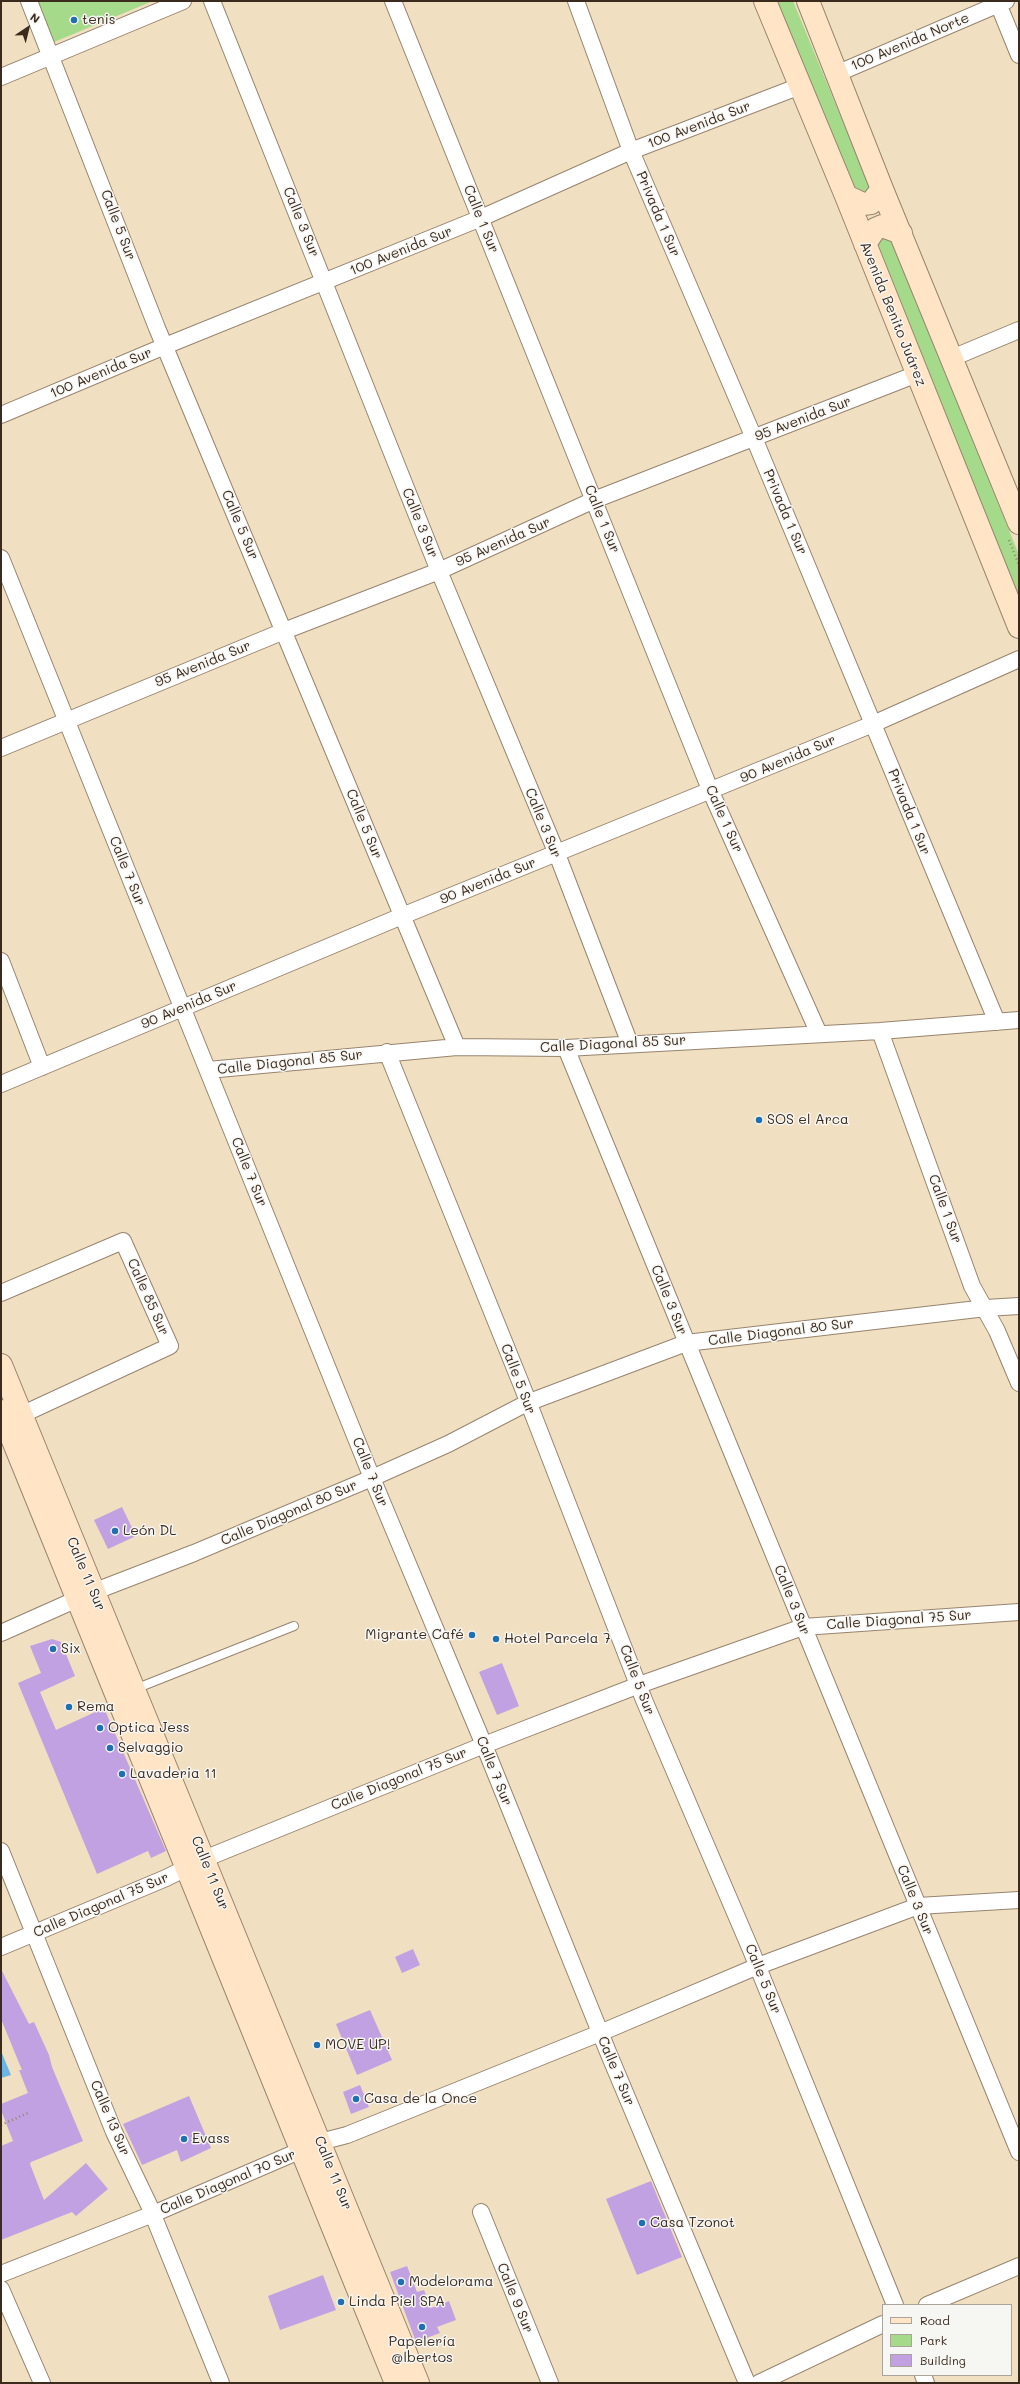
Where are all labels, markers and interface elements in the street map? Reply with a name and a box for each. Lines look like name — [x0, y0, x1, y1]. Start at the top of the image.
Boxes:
north arrow — [8, 8, 48, 48]
text: N — [27, 9, 43, 26]
street label: 100 Avenida Norte — [848, 9, 972, 75]
place label: tenis — [82, 12, 116, 28]
marker: tenis — [69, 15, 79, 25]
street label: 100 Avenida Sur — [645, 98, 753, 152]
street label: Privada 1 Sur — [632, 169, 684, 259]
street label: Calle 1 Sur — [460, 182, 502, 256]
street label: Calle 3 Sur — [279, 184, 323, 260]
street label: Calle 5 Sur — [97, 187, 139, 263]
street label: 100 Avenida Sur — [347, 223, 455, 279]
street label: Avenida Benito Juárez — [856, 239, 930, 389]
street label: 100 Avenida Sur — [48, 344, 154, 402]
street label: 95 Avenida Sur — [752, 393, 854, 445]
street label: Privada 1 Sur — [759, 467, 811, 557]
street label: Calle 1 Sur — [581, 482, 623, 556]
street label: Calle 3 Sur — [398, 485, 442, 561]
street label: Calle 5 Sur — [218, 488, 262, 562]
street label: 95 Avenida Sur — [453, 514, 553, 570]
street label: 95 Avenida Sur — [153, 637, 253, 691]
street label: 90 Avenida Sur — [738, 731, 838, 787]
street label: Privada 1 Sur — [884, 766, 934, 858]
street label: Calle 1 Sur — [702, 783, 746, 855]
street label: Calle 3 Sur — [521, 785, 565, 861]
street label: Calle 5 Sur — [342, 787, 386, 861]
street label: Calle 7 Sur — [105, 834, 149, 908]
street label: 90 Avenida Sur — [437, 854, 539, 908]
street label: 90 Avenida Sur — [139, 977, 239, 1033]
street label: Calle Diagonal 85 Sur — [540, 1032, 686, 1056]
street label: Calle Diagonal 85 Sur — [216, 1046, 364, 1078]
place label: SOS el Arca — [767, 1112, 849, 1128]
marker: SOS el Arca — [754, 1115, 764, 1125]
street label: Calle 7 Sur — [227, 1135, 271, 1209]
street label: Calle 1 Sur — [925, 1172, 965, 1246]
street label: Calle 85 Sur — [124, 1256, 172, 1338]
street label: Calle 3 Sur — [647, 1262, 691, 1338]
street label: Calle Diagonal 80 Sur — [707, 1315, 855, 1349]
street label: Calle 5 Sur — [497, 1341, 539, 1417]
street label: Calle 7 Sur — [348, 1435, 392, 1509]
street label: Calle Diagonal 80 Sur — [218, 1477, 360, 1549]
place label: León DL — [123, 1523, 177, 1539]
marker: León DL — [110, 1526, 120, 1536]
street label: Calle 11 Sur — [63, 1535, 109, 1613]
street label: Calle 3 Sur — [770, 1562, 814, 1638]
street label: Calle Diagonal 75 Sur — [826, 1607, 972, 1633]
place label: Migrante Café — [365, 1627, 464, 1643]
marker: Migrante Café — [467, 1630, 477, 1640]
place label: Hotel Parcela 7 — [504, 1631, 611, 1647]
marker: Hotel Parcela 7 — [491, 1634, 501, 1644]
place label: Six — [61, 1641, 80, 1657]
street label: Calle 5 Sur — [616, 1642, 658, 1718]
marker: Six — [48, 1644, 58, 1654]
place label: Rema — [77, 1699, 115, 1715]
marker: Rema — [64, 1702, 74, 1712]
place label: Optica Jess — [108, 1720, 190, 1736]
marker: Optica Jess — [95, 1723, 105, 1733]
street label: Calle 7 Sur — [472, 1734, 516, 1808]
place label: Selvaggio — [118, 1740, 183, 1756]
marker: Selvaggio — [105, 1743, 115, 1753]
street label: Calle Diagonal 75 Sur — [328, 1744, 470, 1814]
place label: Lavaderia 11 — [130, 1766, 217, 1782]
marker: Lavaderia 11 — [117, 1769, 127, 1779]
street label: Calle 11 Sur — [188, 1833, 232, 1913]
street label: Calle 3 Sur — [893, 1862, 937, 1938]
street label: Calle Diagonal 75 Sur — [31, 1869, 171, 1941]
street label: Calle 5 Sur — [741, 1942, 785, 2016]
street label: Calle 7 Sur — [594, 2034, 638, 2108]
place label: MOVE UP! — [325, 2037, 390, 2053]
marker: MOVE UP! — [312, 2040, 322, 2050]
street label: Calle 13 Sur — [87, 2078, 133, 2158]
place label: Casa de la Once — [364, 2091, 477, 2107]
marker: Casa de la Once — [351, 2094, 361, 2104]
place label: Evass — [192, 2131, 230, 2147]
street label: Calle 11 Sur — [311, 2133, 355, 2213]
marker: Evass — [179, 2134, 189, 2144]
street label: Calle Diagonal 70 Sur — [158, 2146, 298, 2218]
place label: Casa Tzonot — [650, 2215, 735, 2231]
marker: Casa Tzonot — [637, 2218, 647, 2228]
street label: Calle 9 Sur — [493, 2260, 537, 2336]
place label: Modelorama — [409, 2274, 493, 2290]
marker: Modelorama — [396, 2277, 406, 2287]
place label: Linda Piel SPA — [349, 2294, 445, 2310]
marker: Linda Piel SPA — [336, 2297, 346, 2307]
legend — [882, 2304, 1012, 2376]
text: Road — [920, 2312, 950, 2328]
marker: Papelería @lbertos — [417, 2322, 427, 2332]
text: Park — [920, 2332, 947, 2348]
place label: Papelería @lbertos — [389, 2334, 455, 2366]
text: Building — [920, 2352, 966, 2368]

